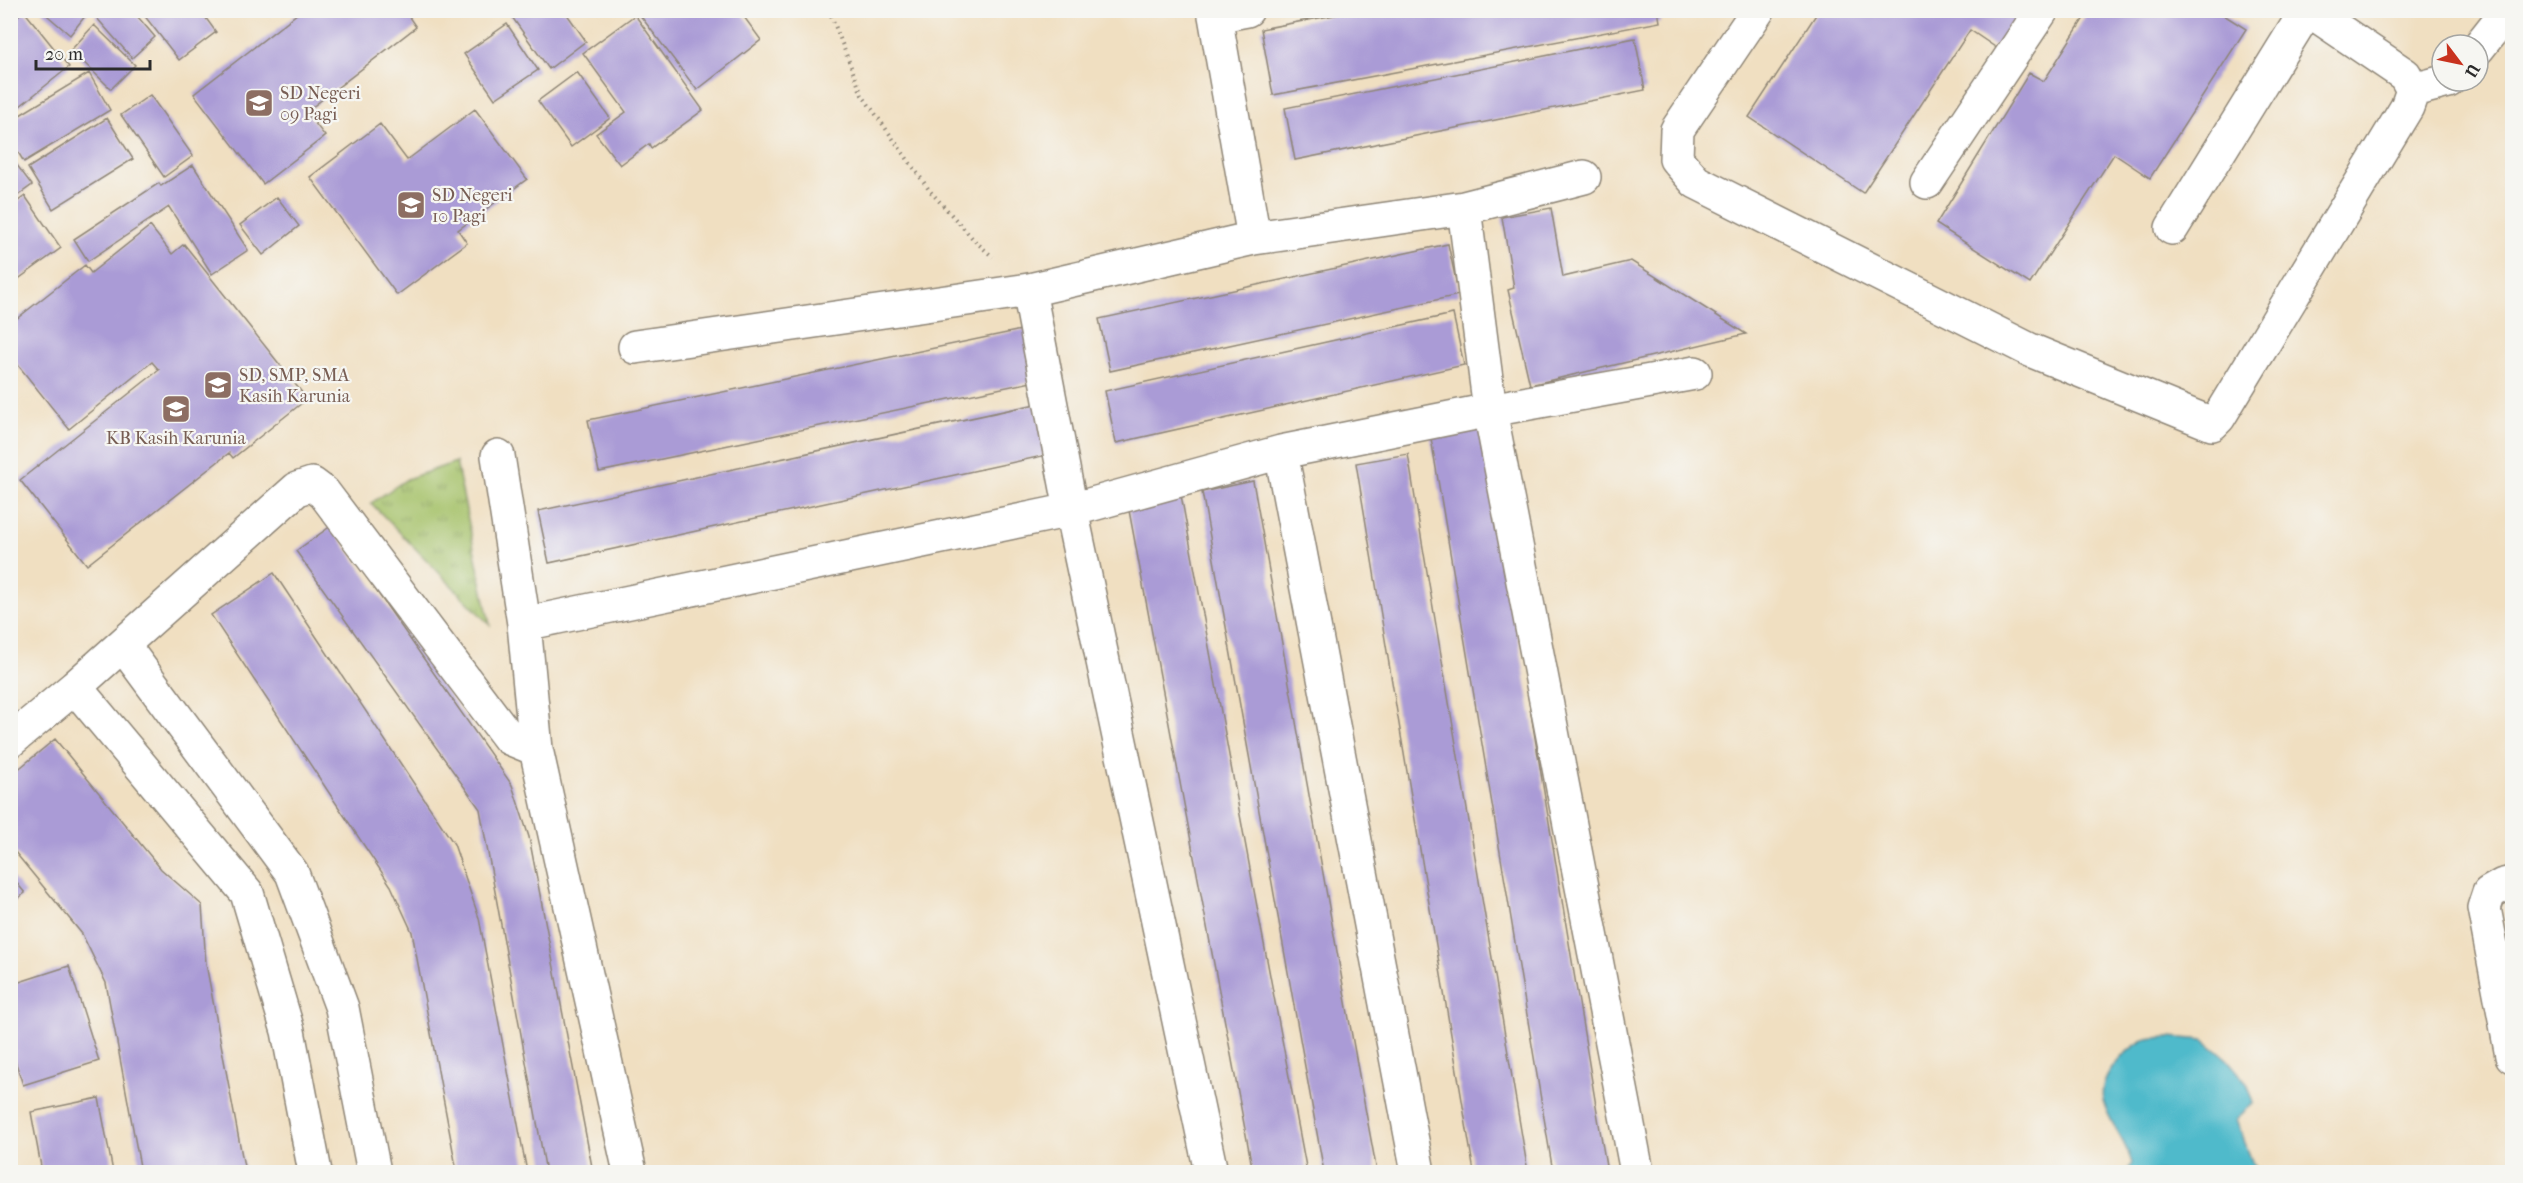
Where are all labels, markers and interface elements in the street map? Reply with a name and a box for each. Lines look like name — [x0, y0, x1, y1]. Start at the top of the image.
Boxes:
scale bar — [36, 33, 150, 71]
north arrow — [2430, 33, 2490, 93]
text: 20 m — [45, 44, 83, 65]
text: U — [2461, 60, 2484, 81]
place label: SD Negeri 09 Pagi — [280, 83, 361, 125]
school or university icon: SD Negeri 09 Pagi — [243, 87, 275, 119]
place label: SD Negeri 10 Pagi — [432, 185, 513, 227]
school or university icon: SD Negeri 10 Pagi — [395, 189, 427, 221]
place label: SD, SMP, SMA Kasih Karunia — [239, 365, 351, 407]
school or university icon: SD, SMP, SMA Kasih Karunia — [202, 369, 234, 401]
school or university icon: KB Kasih Karunia — [160, 393, 192, 425]
place label: KB Kasih Karunia — [106, 428, 247, 449]

